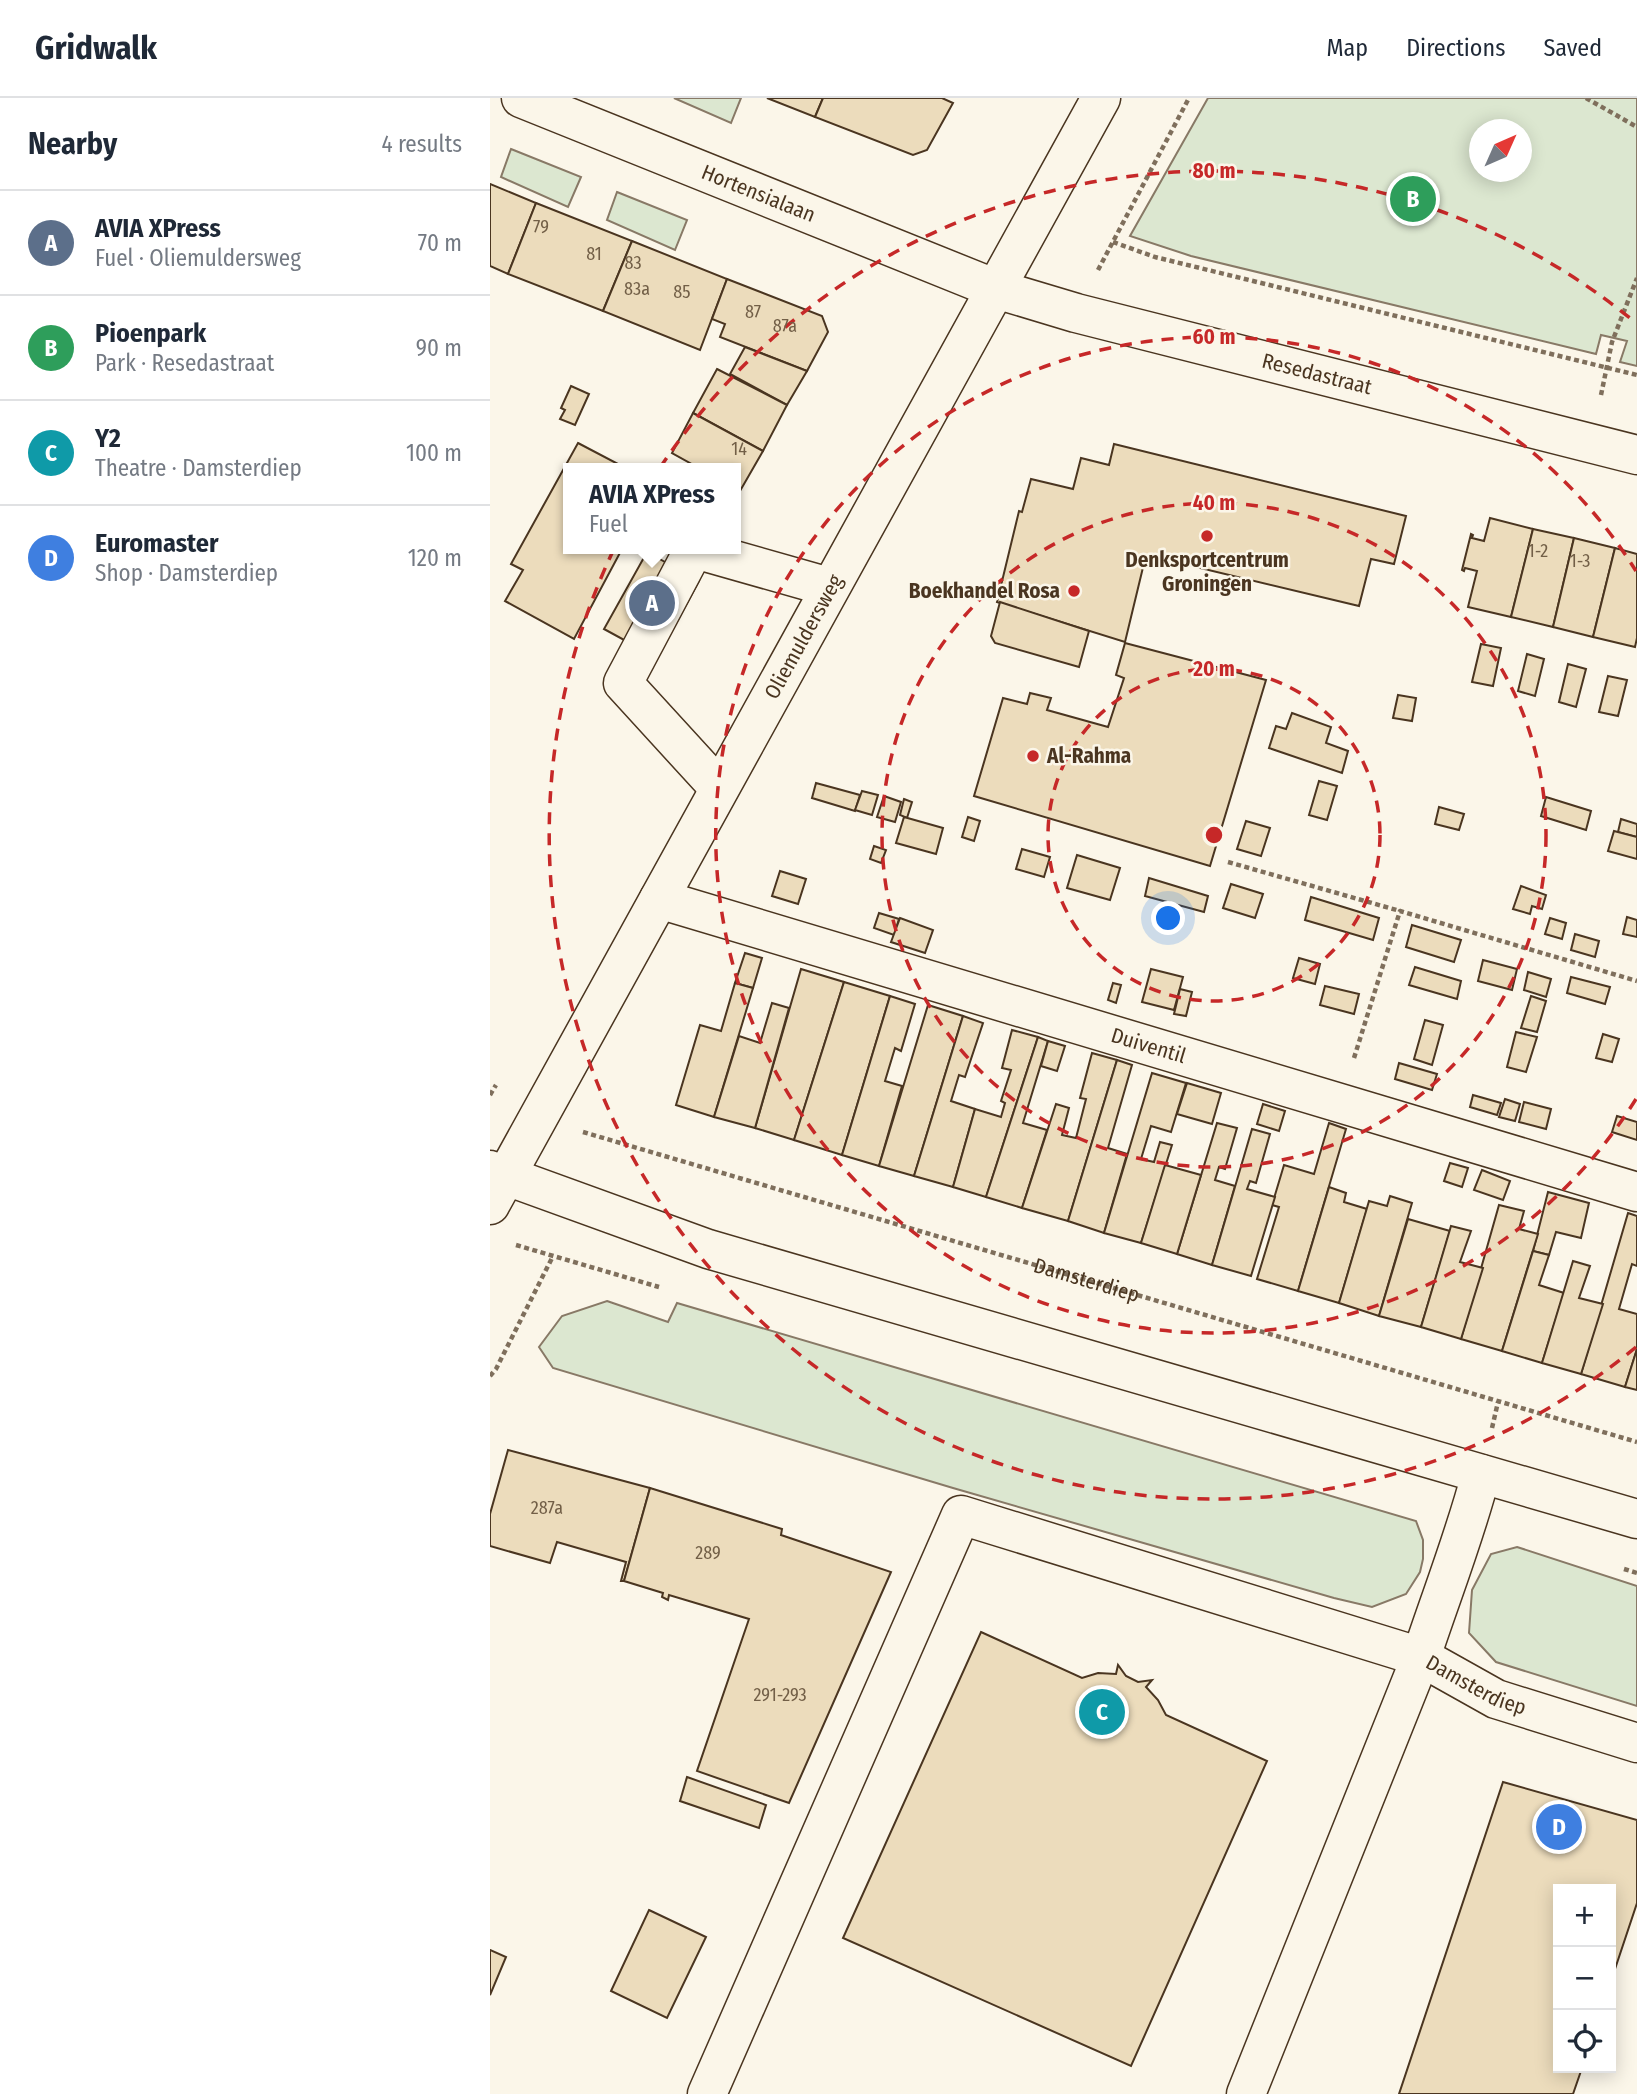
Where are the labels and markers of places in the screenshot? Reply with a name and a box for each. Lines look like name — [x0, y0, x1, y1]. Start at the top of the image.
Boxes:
pin: B — [1390, 173, 1436, 225]
marker: Denksportcentrum Groningen — [1199, 528, 1215, 544]
place label: Denksportcentrum Groningen — [1125, 547, 1289, 597]
pin: A — [629, 577, 675, 629]
place label: Boekhandel Rosa — [909, 578, 1060, 604]
marker: Boekhandel Rosa — [1066, 583, 1082, 599]
place label: Al-Rahma — [1046, 743, 1131, 769]
marker: Al-Rahma — [1025, 748, 1041, 764]
centre of rings — [1202, 823, 1226, 847]
pin: C — [1079, 1686, 1125, 1738]
pin: D — [1536, 1801, 1582, 1853]

